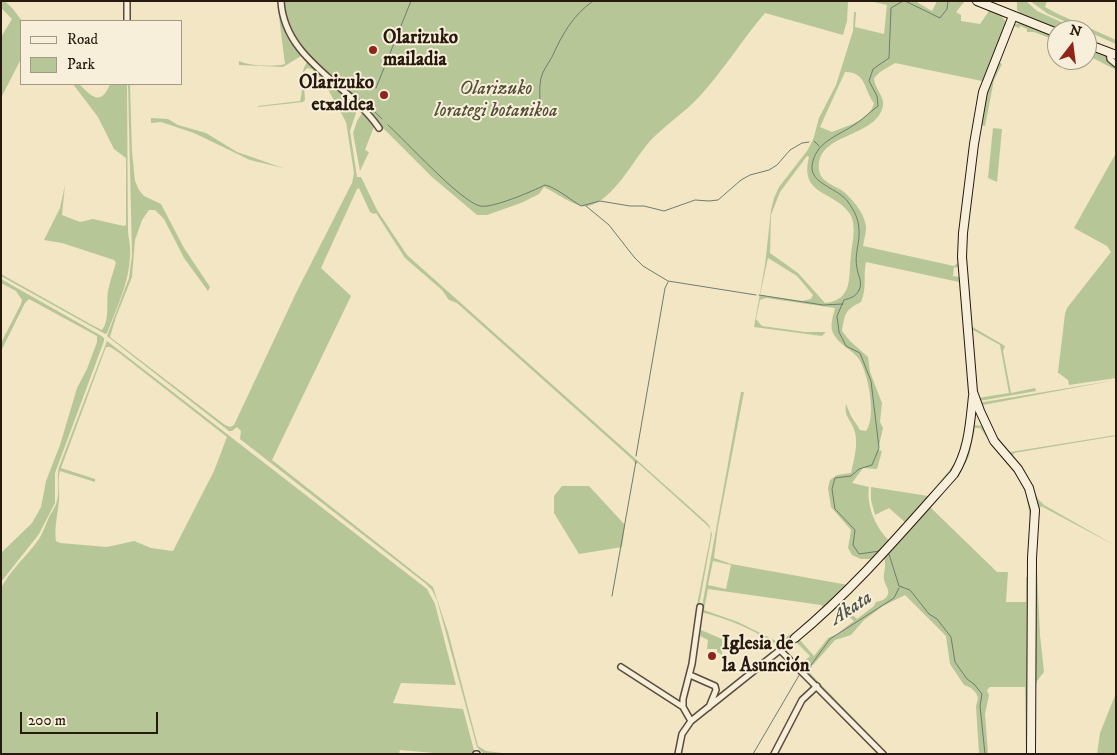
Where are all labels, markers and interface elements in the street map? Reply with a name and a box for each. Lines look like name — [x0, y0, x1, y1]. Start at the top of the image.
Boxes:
legend — [20, 20, 182, 85]
north arrow — [1047, 20, 1097, 70]
text: N — [1068, 21, 1084, 42]
place label: Olarizuko mailadia — [383, 28, 458, 72]
text: Road — [67, 30, 98, 49]
marker: Olarizuko mailadia — [367, 44, 379, 56]
text: Park — [67, 55, 95, 74]
place label: Olarizuko etxaldea — [299, 73, 374, 117]
park label: Olarizuko lorategi botanikoa — [435, 79, 557, 123]
marker: Olarizuko etxaldea — [378, 89, 390, 101]
water label: Akata — [827, 587, 877, 631]
place label: Iglesia de la Asunción — [722, 634, 810, 678]
marker: Iglesia de la Asunción — [706, 650, 718, 662]
scale bar — [22, 702, 160, 734]
text: 200 m — [28, 711, 66, 730]

